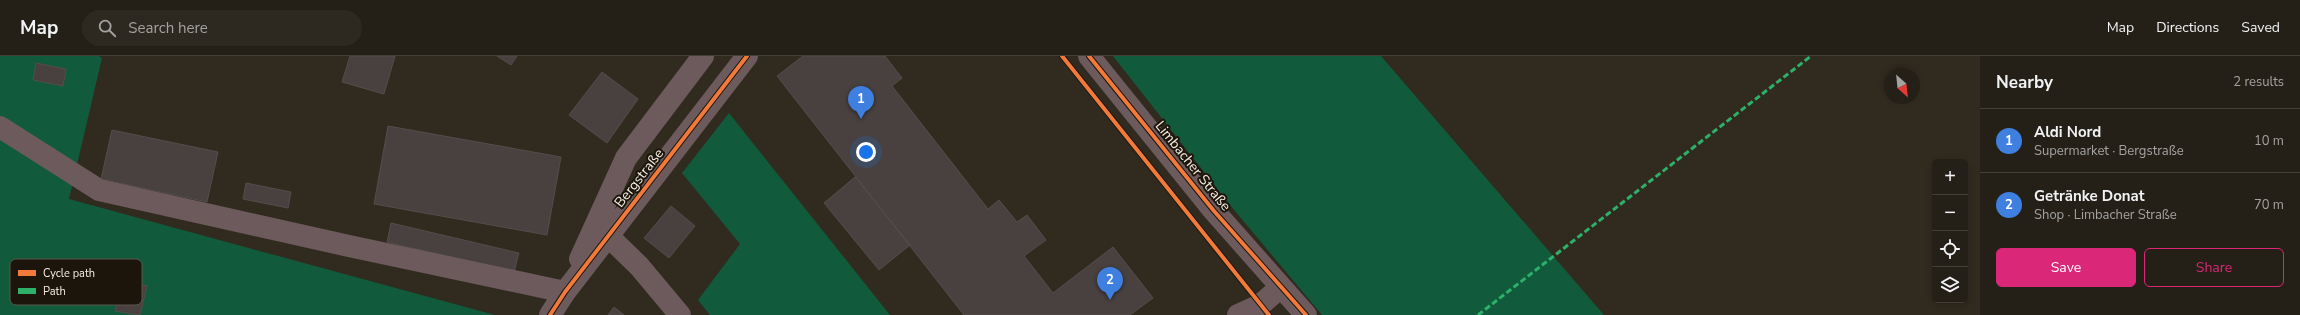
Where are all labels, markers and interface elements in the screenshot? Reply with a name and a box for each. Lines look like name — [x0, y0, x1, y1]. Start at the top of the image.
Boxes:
search box — [82, 10, 362, 46]
text: Map — [20, 15, 58, 41]
icon: search — [96, 17, 118, 39]
text: Search here — [128, 18, 208, 38]
text: Map — [2107, 18, 2134, 37]
text: Directions — [2156, 18, 2219, 37]
text: Saved — [2241, 18, 2280, 37]
north arrow — [1884, 68, 1920, 104]
text: Nearby — [1996, 71, 2053, 94]
text: 2 results — [2233, 73, 2284, 91]
pin: 1 — [848, 86, 874, 119]
street label: Limbacher Straße — [1151, 117, 1235, 215]
text: Aldi Nord — [2034, 122, 2101, 142]
text: 1 — [2005, 132, 2013, 150]
text: 10 m — [2254, 132, 2284, 150]
your location — [856, 142, 876, 162]
text: Supermarket · Bergstraße — [2034, 142, 2184, 160]
street label: Bergstraße — [610, 145, 668, 211]
map controls — [1932, 159, 1968, 303]
button: + — [1932, 159, 1968, 195]
text: Getränke Donat — [2034, 186, 2145, 206]
button: − — [1932, 195, 1968, 231]
text: 2 — [2005, 196, 2013, 214]
text: 70 m — [2254, 196, 2284, 214]
text: Shop · Limbacher Straße — [2034, 206, 2177, 224]
button: locate — [1932, 231, 1968, 267]
button: Save — [1996, 248, 2136, 287]
button: Share — [2144, 248, 2284, 287]
legend — [10, 259, 142, 305]
text: Cycle path — [43, 266, 95, 281]
pin: 2 — [1097, 267, 1123, 300]
button: layers — [1932, 267, 1968, 303]
text: Path — [43, 284, 66, 299]

